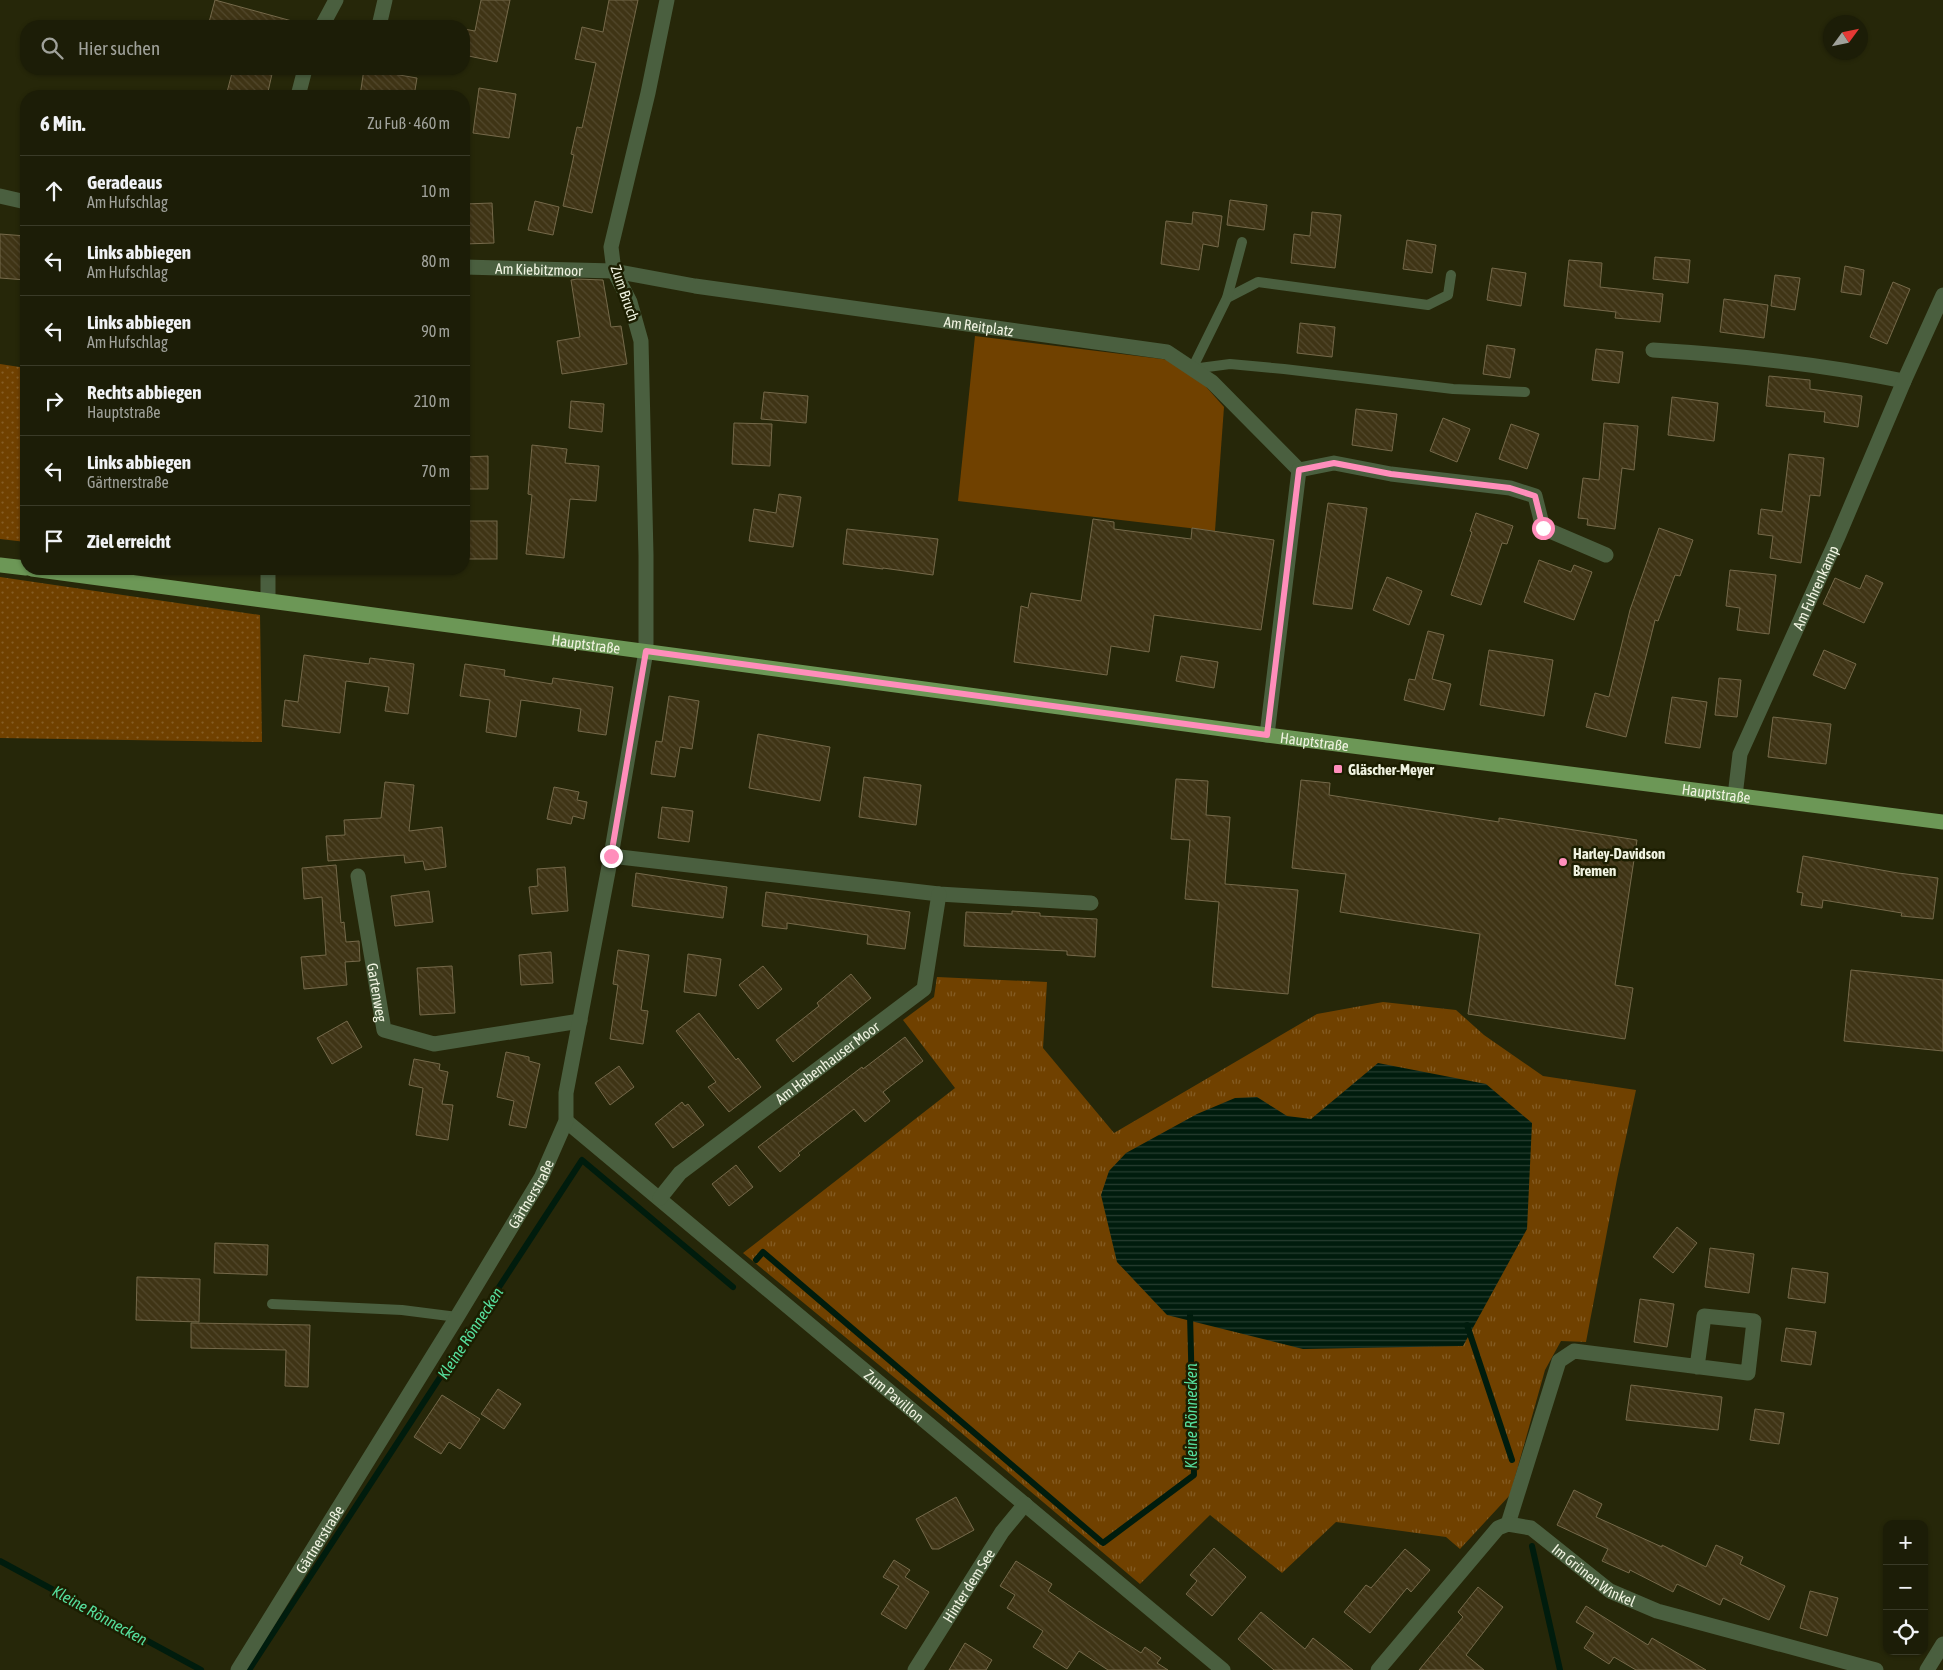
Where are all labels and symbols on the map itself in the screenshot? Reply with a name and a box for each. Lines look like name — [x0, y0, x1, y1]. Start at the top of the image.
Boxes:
north arrow — [1823, 15, 1868, 60]
street label: Am Kiebitzmoor — [495, 259, 584, 279]
street label: Zum Bruch — [607, 263, 643, 323]
street label: Am Reitplatz — [943, 312, 1015, 339]
route start — [1532, 517, 1555, 540]
street label: Am Fuhrenkamp — [1789, 543, 1842, 632]
street label: Hauptstraße — [551, 630, 622, 657]
street label: Hauptstraße — [1279, 728, 1350, 754]
place label: Gläscher-Meyer — [1348, 761, 1435, 778]
marker: Gläscher-Meyer — [1332, 763, 1344, 775]
street label: Hauptstraße — [1681, 780, 1752, 806]
route end — [600, 845, 623, 868]
place label: Harley-Davidson Bremen — [1573, 845, 1665, 879]
marker: Harley-Davidson Bremen — [1557, 856, 1569, 868]
street label: Gartenweg — [364, 962, 391, 1024]
street label: Am Habenhauser Moor — [772, 1017, 883, 1107]
street label: Gärtnerstraße — [504, 1157, 557, 1231]
water label: Kleine Rönnecken — [434, 1284, 506, 1382]
water label: Kleine Rönnecken — [1182, 1363, 1200, 1469]
street label: Zum Pavillon — [861, 1366, 928, 1425]
street label: Gärtnerstraße — [292, 1502, 347, 1576]
street label: Im Grünen Winkel — [1549, 1540, 1638, 1609]
street label: Hinter dem See — [939, 1545, 998, 1625]
water label: Kleine Rönnecken — [49, 1582, 151, 1649]

